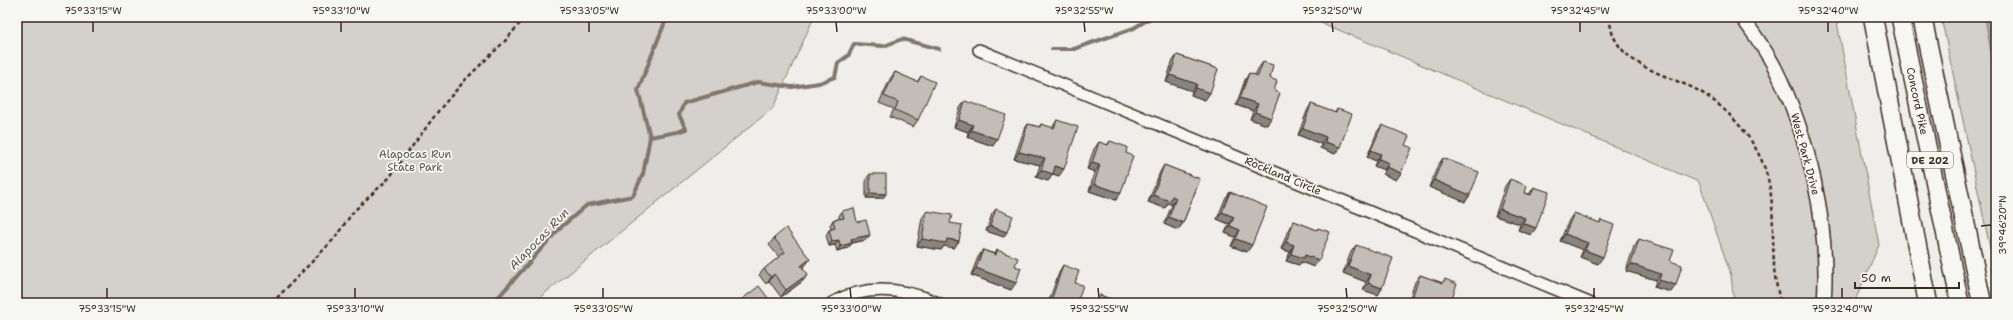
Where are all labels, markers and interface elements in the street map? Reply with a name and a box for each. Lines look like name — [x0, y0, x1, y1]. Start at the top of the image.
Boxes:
text: 75°33'15"W — [64, 4, 122, 17]
text: 75°33'10"W — [312, 4, 371, 17]
text: 75°33'05"W — [559, 4, 619, 17]
text: 75°33'00"W — [805, 4, 867, 17]
text: 75°32'55"W — [1054, 4, 1114, 17]
text: 75°32'50"W — [1302, 4, 1363, 17]
text: 75°32'45"W — [1550, 4, 1610, 17]
text: 75°32'40"W — [1797, 4, 1859, 17]
street label: Concord Pike — [1903, 66, 1931, 136]
street label: West Park Drive — [1787, 111, 1823, 197]
park label: Alapocas Run State Park — [379, 147, 452, 175]
road number: DE 202 — [1907, 152, 1953, 168]
street label: Rockland Circle — [1242, 153, 1324, 199]
text: 39°46'20"N — [1996, 195, 2009, 255]
water label: Alapocas Run — [506, 205, 572, 273]
scale bar — [1855, 264, 1959, 290]
text: 50 m — [1861, 270, 1891, 286]
text: 75°33'15"W — [78, 302, 136, 315]
text: 75°33'10"W — [326, 302, 385, 315]
text: 75°33'05"W — [573, 302, 633, 315]
text: 75°33'00"W — [820, 302, 882, 315]
text: 75°32'55"W — [1069, 302, 1129, 315]
text: 75°32'50"W — [1317, 302, 1378, 315]
text: 75°32'45"W — [1564, 302, 1624, 315]
text: 75°32'40"W — [1811, 302, 1873, 315]

